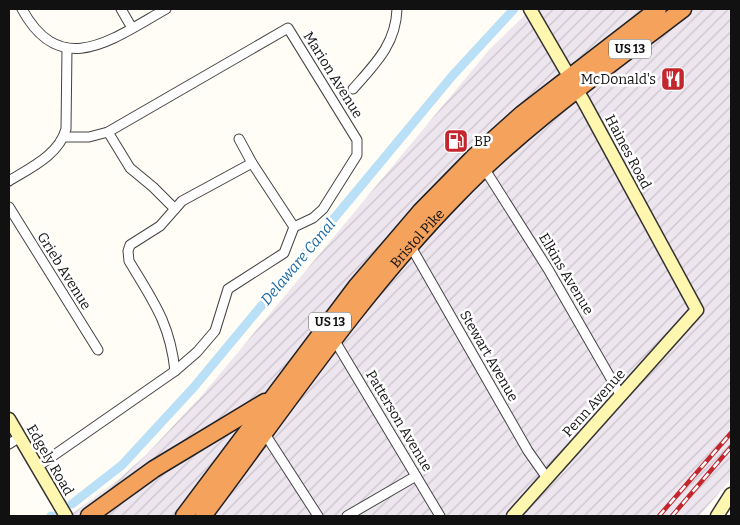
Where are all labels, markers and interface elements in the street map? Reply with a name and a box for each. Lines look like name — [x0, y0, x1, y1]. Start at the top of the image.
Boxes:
street label: Marion Avenue — [300, 29, 366, 121]
road number: US 13 — [609, 40, 651, 59]
restaurant icon: McDonald's — [660, 66, 686, 92]
place label: McDonald's — [581, 71, 656, 88]
street label: Haines Road — [601, 112, 655, 192]
fuel station icon: BP — [443, 128, 469, 154]
place label: BP — [474, 133, 491, 150]
street label: Bristol Pike — [387, 205, 448, 271]
water label: Delaware Canal — [257, 215, 339, 309]
street label: Grieb Avenue — [33, 229, 95, 313]
street label: Elkins Avenue — [535, 230, 597, 318]
street label: Stewart Avenue — [456, 307, 522, 405]
road number: US 13 — [309, 313, 351, 332]
street label: Penn Avenue — [559, 366, 629, 440]
street label: Patterson Avenue — [362, 367, 436, 475]
street label: Edgely Road — [23, 422, 77, 498]

